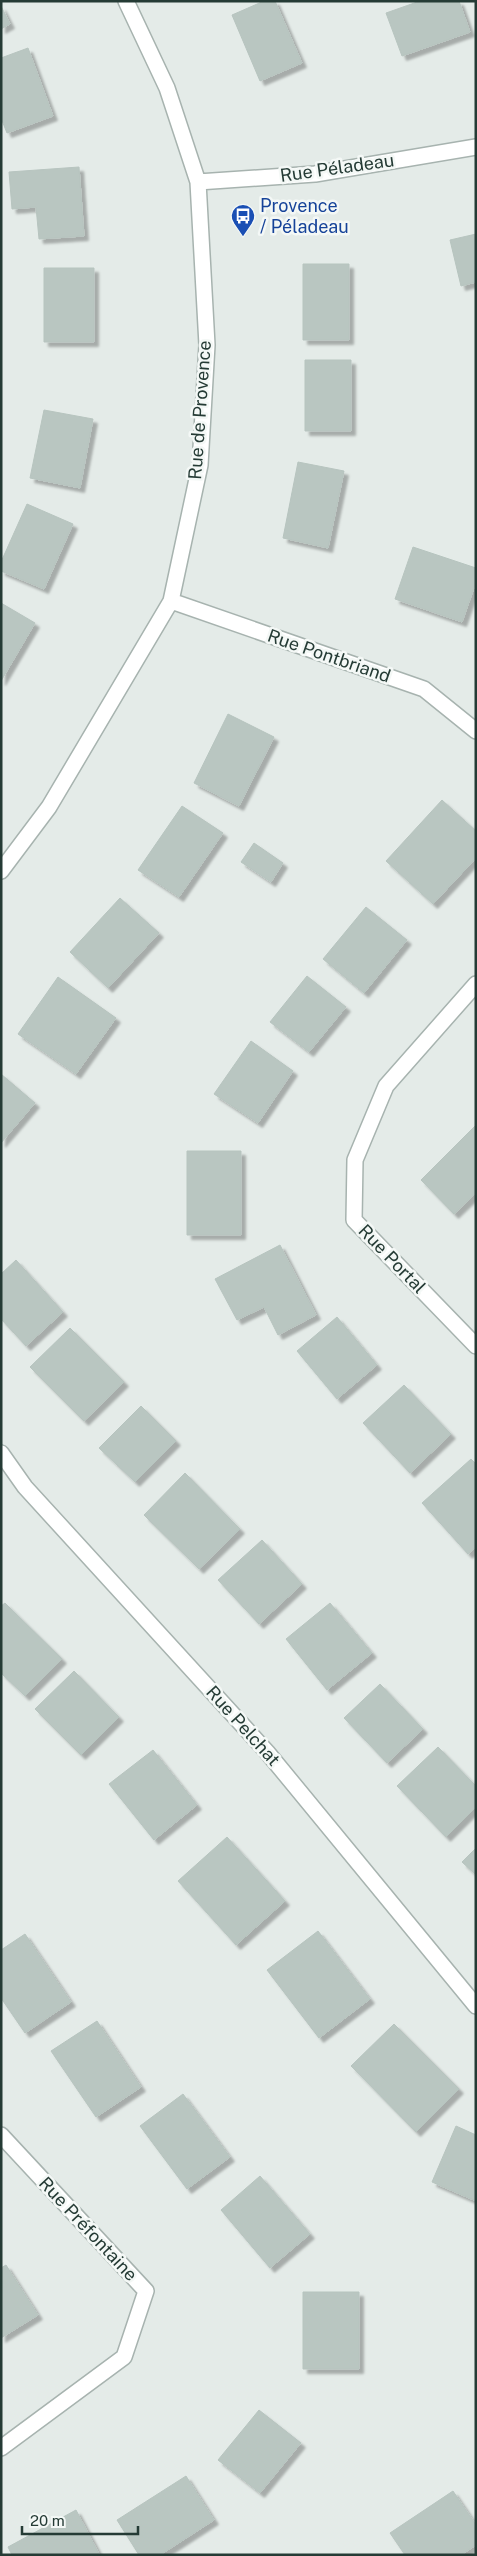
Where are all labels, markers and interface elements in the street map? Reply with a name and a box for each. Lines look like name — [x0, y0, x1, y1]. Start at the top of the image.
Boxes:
street label: Rue Péladeau — [279, 149, 395, 186]
place label: Provence / Péladeau — [260, 195, 349, 237]
bus stop icon: Provence / Péladeau — [230, 203, 256, 237]
street label: Rue de Provence — [184, 340, 215, 480]
street label: Rue Pontbriand — [265, 625, 393, 686]
street label: Rue Portal — [354, 1220, 430, 1297]
street label: Rue Pelchat — [202, 1681, 285, 1770]
street label: Rue Préfontaine — [35, 2172, 142, 2285]
scale bar — [22, 2504, 139, 2536]
text: 20 m — [30, 2512, 65, 2529]

